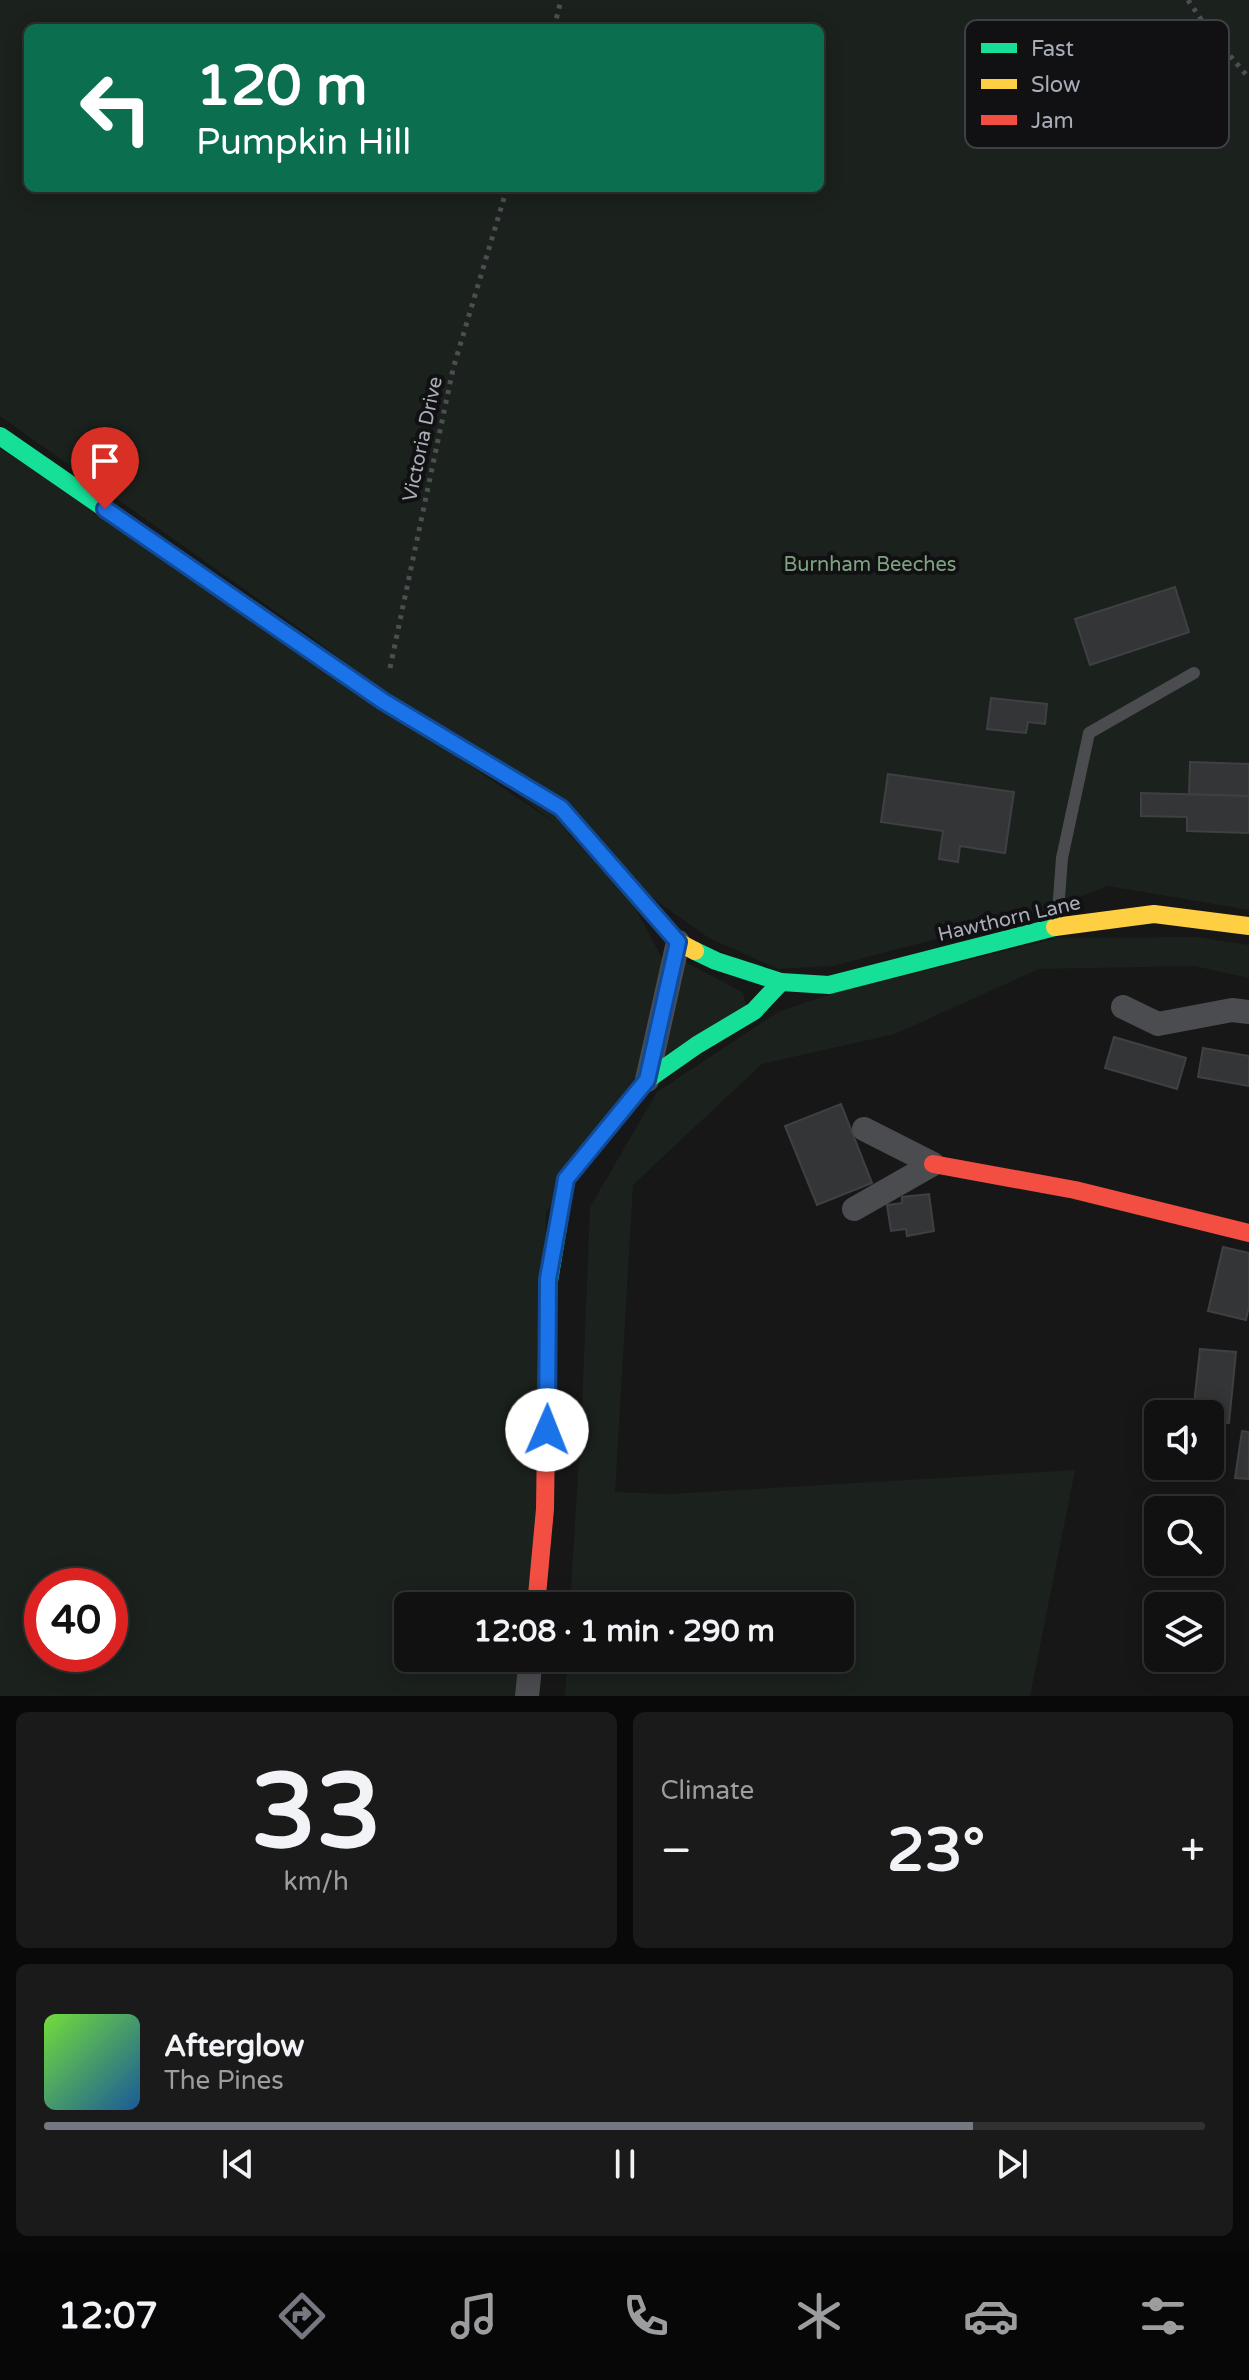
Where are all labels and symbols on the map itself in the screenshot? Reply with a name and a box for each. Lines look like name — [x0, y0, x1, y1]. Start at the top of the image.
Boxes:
legend — [965, 20, 1229, 148]
text: Fast — [1031, 36, 1074, 62]
text: Slow — [1031, 72, 1081, 98]
text: Jam — [1031, 108, 1074, 134]
street label: Victoria Drive — [398, 374, 448, 504]
pin — [71, 427, 139, 509]
park label: Burnham Beeches — [784, 553, 956, 577]
street label: Hawthorn Lane — [936, 891, 1083, 947]
position arrow — [505, 1388, 589, 1472]
speed limit sign: 40 — [24, 1568, 128, 1672]

